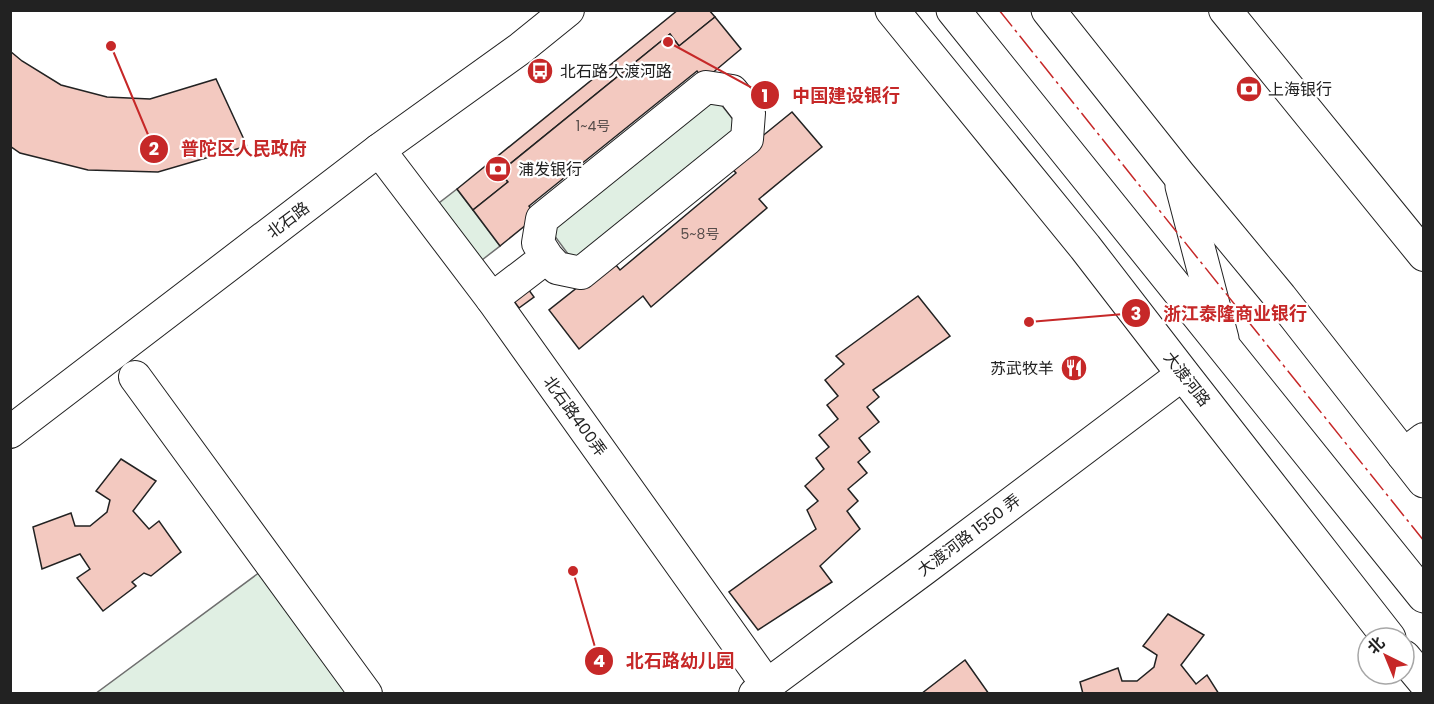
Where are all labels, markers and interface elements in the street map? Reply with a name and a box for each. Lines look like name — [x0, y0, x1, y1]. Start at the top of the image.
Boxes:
bus stop icon: 北石路大渡河路 — [525, 56, 555, 86]
place label: 北石路大渡河路 — [560, 60, 672, 83]
bank icon: 上海银行 — [1234, 74, 1264, 104]
callout: 中国建设银行 — [750, 77, 912, 113]
place label: 上海银行 — [1268, 78, 1332, 101]
text: 1 — [762, 83, 768, 108]
text: 中国建设银行 — [792, 83, 900, 108]
house number: 1~4号 — [576, 116, 610, 136]
callout: 普陀区人民政府 — [139, 131, 319, 167]
text: 2 — [149, 136, 159, 161]
text: 普陀区人民政府 — [181, 136, 307, 161]
bank icon: 浦发银行 — [483, 154, 513, 184]
place label: 浦发银行 — [518, 158, 582, 181]
street label: 北石路 — [262, 196, 314, 244]
house number: 5~8号 — [681, 224, 719, 244]
callout: 浙江泰隆商业银行 — [1121, 295, 1319, 331]
text: 3 — [1131, 301, 1141, 326]
text: 浙江泰隆商业银行 — [1163, 301, 1307, 326]
street label: 大渡河路 — [1158, 347, 1216, 411]
restaurant icon: 苏武牧羊 — [1059, 353, 1089, 383]
place label: 苏武牧羊 — [990, 357, 1054, 380]
street label: 北石路400弄 — [538, 371, 612, 461]
street label: 大渡河路 1550 弄 — [913, 489, 1025, 581]
north arrow — [1356, 626, 1416, 686]
text: 北 — [1362, 632, 1390, 659]
callout: 北石路幼儿园 — [584, 643, 746, 679]
text: 4 — [593, 648, 605, 673]
text: 北石路幼儿园 — [626, 648, 734, 673]

